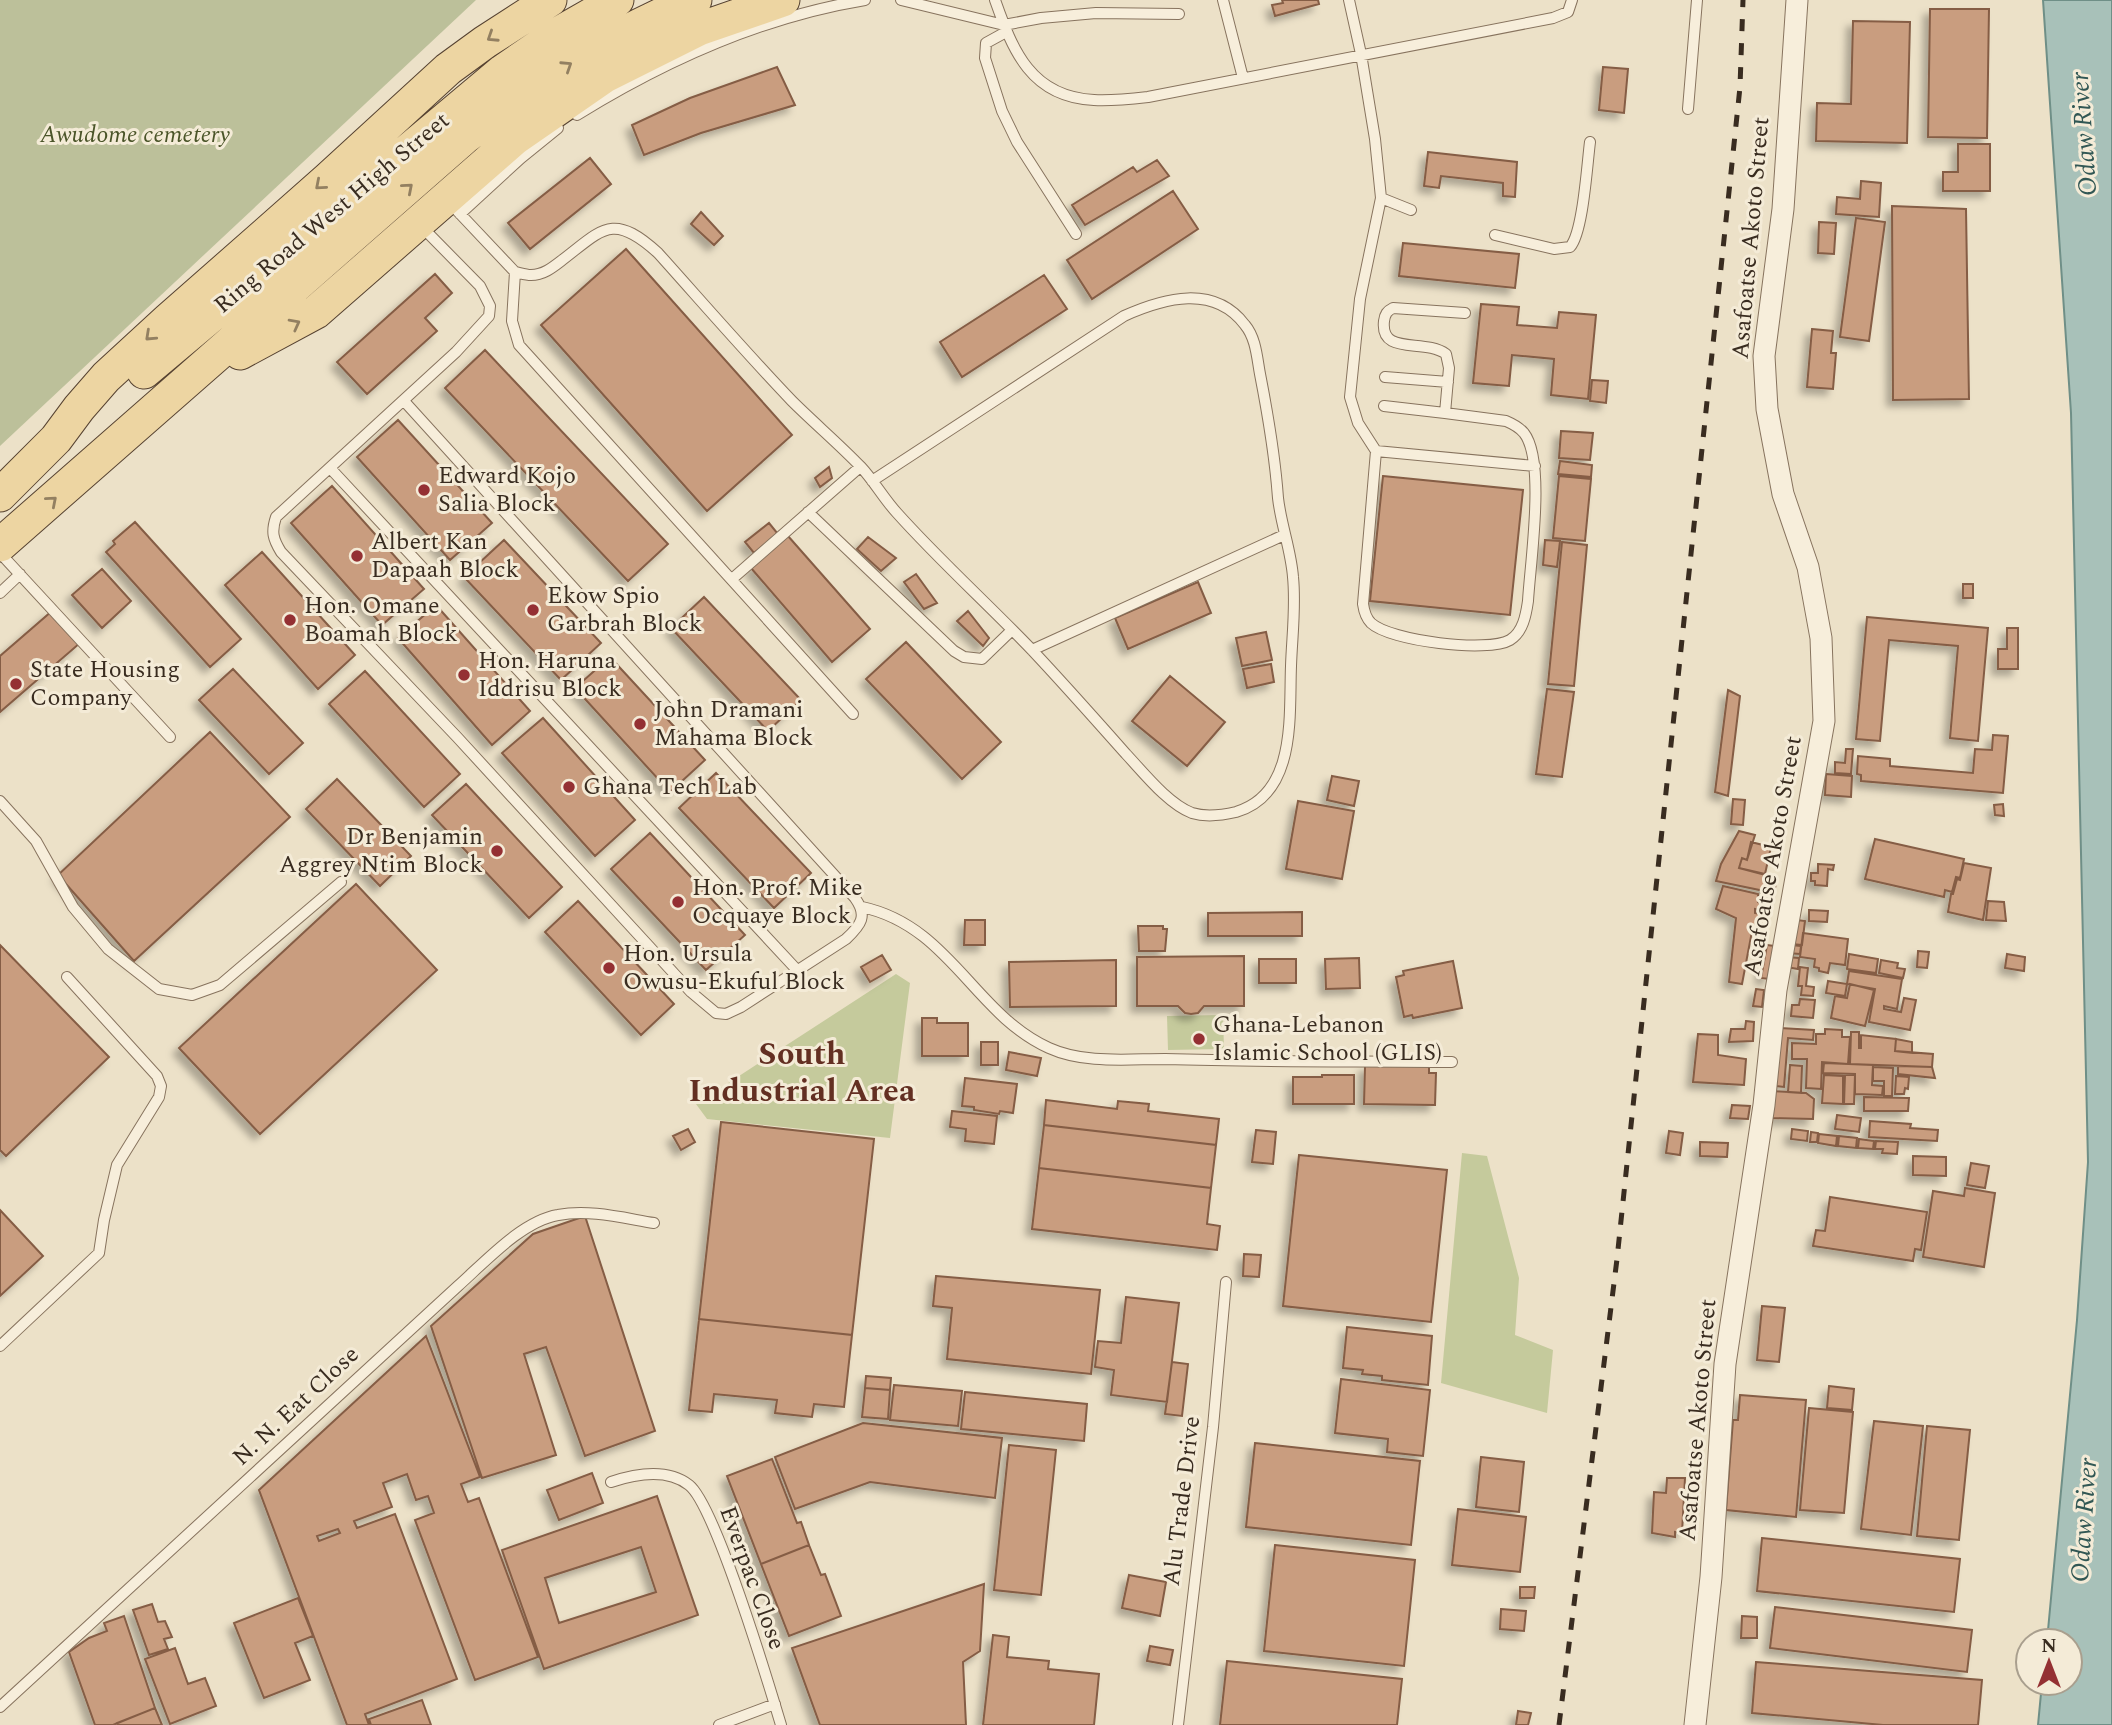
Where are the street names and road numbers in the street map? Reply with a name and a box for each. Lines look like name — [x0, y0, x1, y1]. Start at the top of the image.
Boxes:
street label: Ring Road West High Street — [206, 103, 458, 323]
street label: Asafoatse Akoto Street — [1722, 115, 1780, 361]
street label: Asafoatse Akoto Street — [1734, 733, 1812, 979]
street label: Asafoatse Akoto Street — [1669, 1297, 1727, 1543]
street label: N. N. Eat Close — [224, 1338, 368, 1474]
street label: Alu Trade Drive — [1154, 1414, 1210, 1588]
street label: Everpac Close — [709, 1501, 795, 1655]

